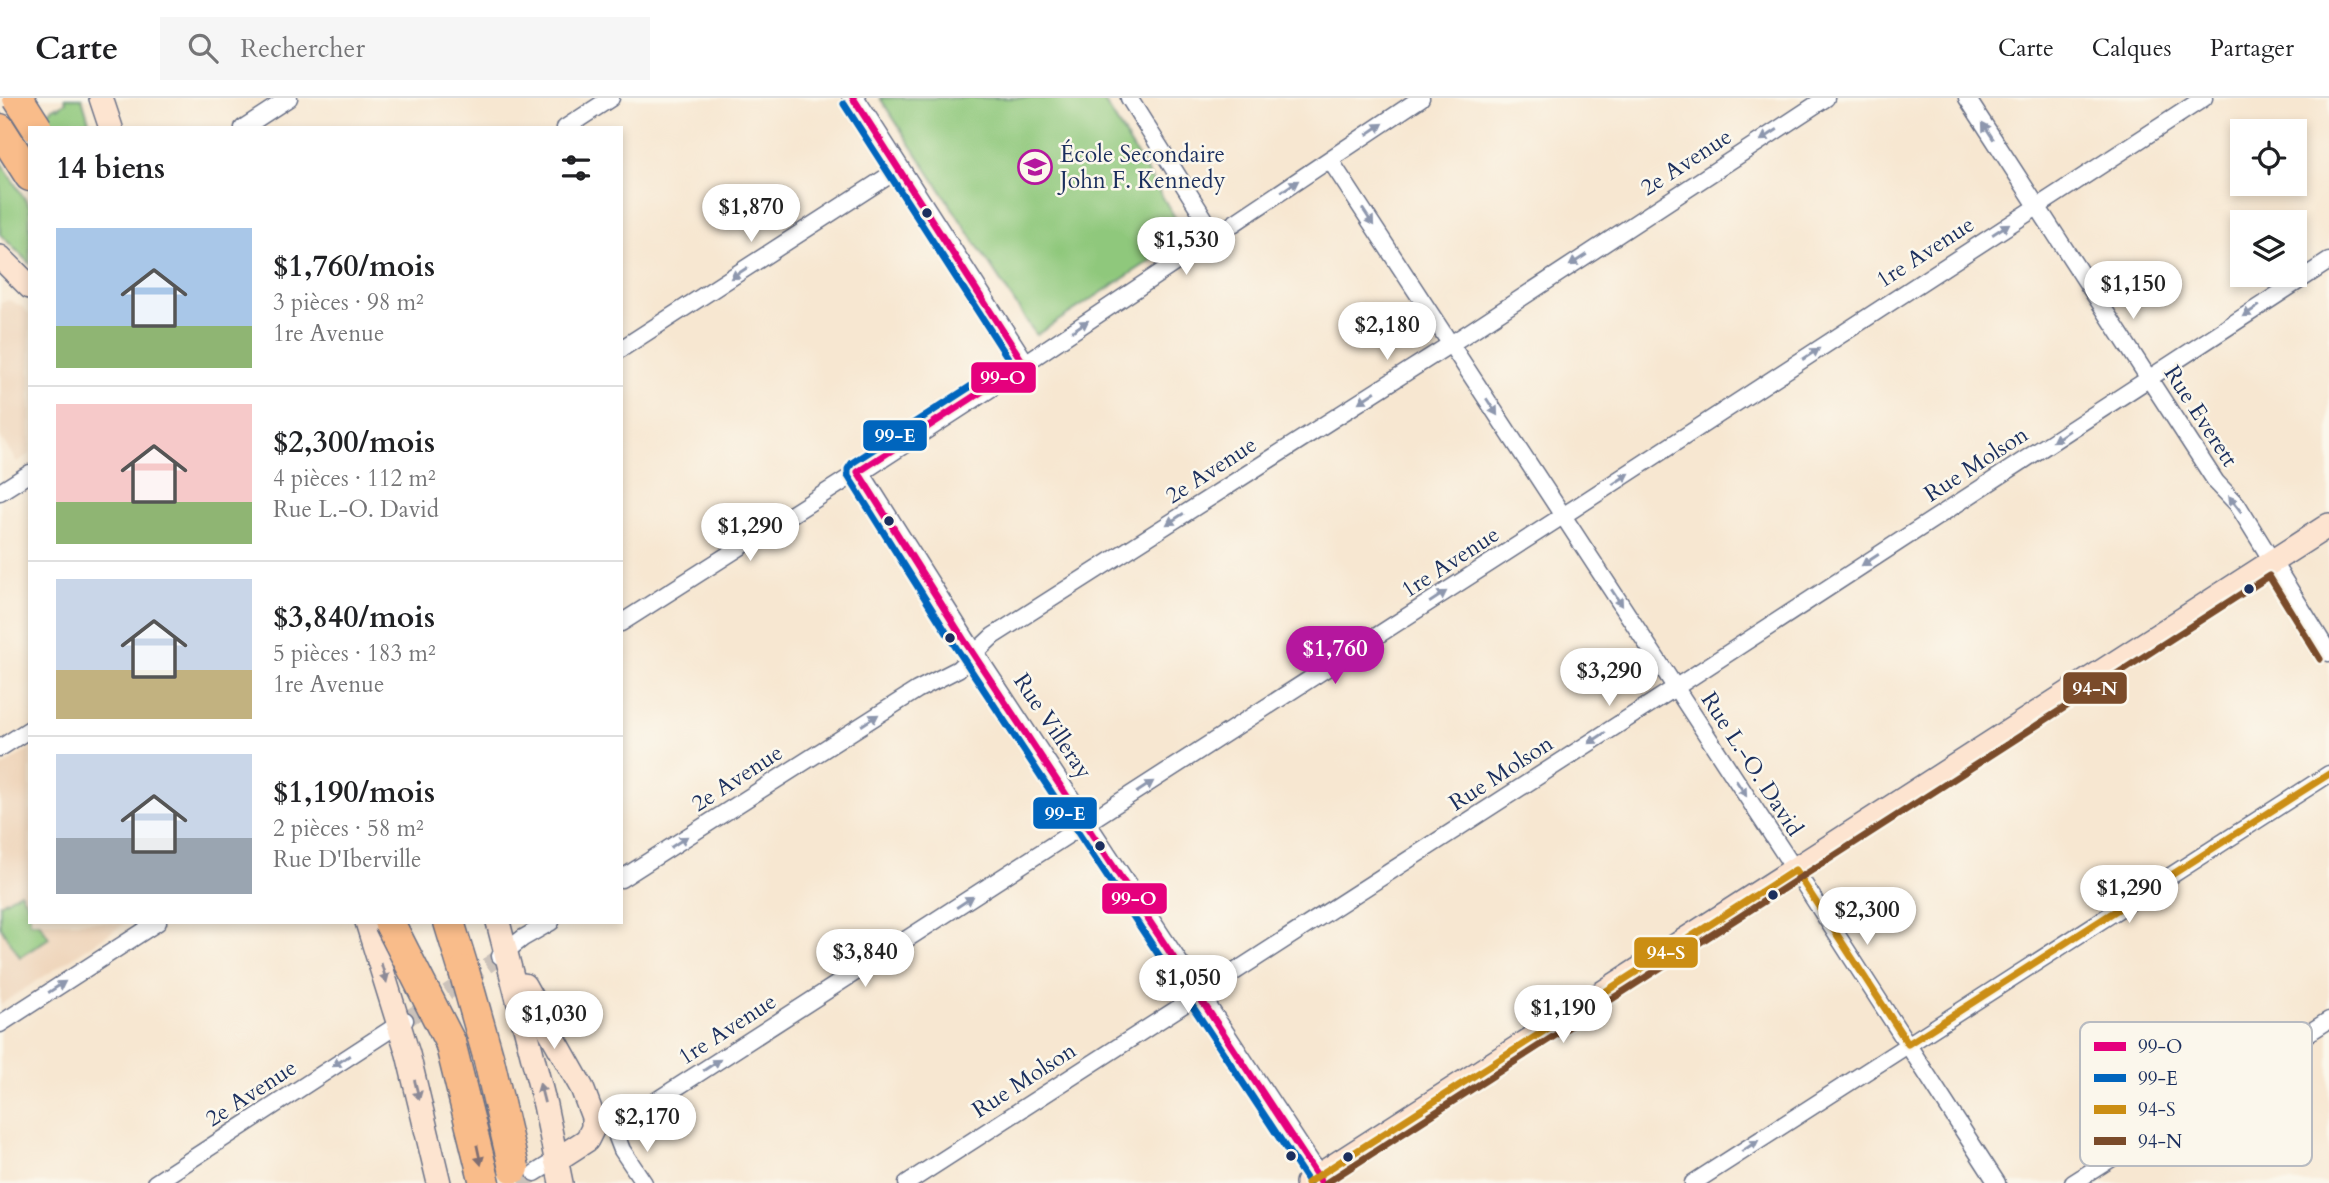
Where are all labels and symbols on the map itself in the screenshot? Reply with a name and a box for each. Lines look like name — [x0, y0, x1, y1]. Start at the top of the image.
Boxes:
street label: 2e Avenue — [1634, 121, 1738, 203]
one-way arrow — [1366, 122, 1384, 136]
one-way arrow — [1981, 122, 1995, 140]
one-way arrow — [1759, 129, 1778, 142]
place label: École Secondaire John F. Kennedy — [1057, 139, 1226, 196]
school or university icon: École Secondaire John F. Kennedy — [1016, 148, 1054, 186]
one-way arrow — [1280, 180, 1300, 193]
pin: $1,870 — [694, 184, 808, 244]
unlabelled marker — [920, 206, 934, 220]
one-way arrow — [1361, 207, 1374, 227]
street label: 1re Avenue — [1870, 209, 1980, 295]
pin: $1,530 — [1129, 218, 1243, 277]
one-way arrow — [1991, 223, 2011, 236]
one-way arrow — [1569, 253, 1587, 267]
pin: $1,150 — [2076, 262, 2190, 321]
one-way arrow — [730, 267, 749, 280]
pin: $2,180 — [1330, 302, 1444, 362]
one-way arrow — [2241, 305, 2261, 318]
one-way arrow — [1071, 319, 1089, 333]
one-way arrow — [1802, 347, 1820, 361]
street label: Rue Everett — [2157, 359, 2245, 473]
line badge: 99-O — [970, 361, 1037, 394]
text: 99-O — [980, 365, 1026, 391]
one-way arrow — [1357, 390, 1376, 403]
one-way arrow — [1486, 397, 1499, 417]
line badge: 99-E — [862, 419, 928, 452]
street label: Rue Molson — [1918, 419, 2034, 509]
text: 99-E — [875, 423, 915, 449]
street label: 2e Avenue — [1159, 429, 1263, 511]
one-way arrow — [2052, 429, 2070, 443]
one-way arrow — [1611, 472, 1630, 485]
one-way arrow — [2229, 495, 2243, 513]
pin: $1,290 — [693, 504, 807, 563]
one-way arrow — [1165, 513, 1185, 526]
unlabelled marker — [882, 514, 896, 528]
street label: 1re Avenue — [1395, 519, 1505, 605]
one-way arrow — [1860, 553, 1880, 566]
unlabelled marker — [2242, 582, 2256, 596]
one-way arrow — [1610, 588, 1623, 608]
one-way arrow — [1429, 591, 1448, 604]
pin: $1,760 — [1278, 626, 1392, 686]
unlabelled marker — [943, 631, 957, 645]
pin: $3,290 — [1552, 648, 1666, 708]
street label: Rue Villeray — [1006, 667, 1100, 785]
line badge: 94-N — [2062, 671, 2128, 705]
text: 94-N — [2073, 676, 2118, 702]
street label: Rue L.-O. David — [1694, 686, 1811, 843]
one-way arrow — [861, 713, 880, 726]
street label: Rue Molson — [1443, 728, 1559, 818]
one-way arrow — [1588, 731, 1607, 744]
street label: 2e Avenue — [685, 737, 789, 819]
one-way arrow — [1734, 779, 1748, 797]
one-way arrow — [1135, 781, 1154, 794]
line badge: 99-E — [1032, 796, 1098, 830]
text: 99-E — [1045, 801, 1085, 827]
one-way arrow — [669, 836, 688, 849]
unlabelled marker — [1093, 839, 1107, 853]
pin: $1,290 — [2072, 866, 2186, 925]
line badge: 99-O — [1101, 882, 1168, 915]
text: 99-O — [1111, 886, 1157, 912]
unlabelled marker — [1766, 888, 1780, 902]
pin: $2,300 — [1810, 888, 1924, 947]
one-way arrow — [955, 896, 975, 909]
pin: $3,840 — [808, 930, 922, 989]
line badge: 94-S — [1633, 936, 1699, 969]
text: 94-S — [1647, 940, 1685, 966]
pin: $1,050 — [1131, 956, 1245, 1015]
one-way arrow — [379, 963, 389, 984]
one-way arrow — [48, 981, 67, 994]
street label: 1re Avenue — [672, 986, 782, 1072]
pin: $1,190 — [1506, 986, 1620, 1045]
pin: $1,030 — [497, 992, 611, 1051]
legend — [2080, 1022, 2312, 1166]
text: 99-O — [2138, 1034, 2182, 1060]
street label: Rue Molson — [966, 1035, 1082, 1125]
street label: 2e Avenue — [199, 1052, 303, 1134]
one-way arrow — [332, 1054, 351, 1067]
one-way arrow — [702, 1059, 722, 1072]
text: 99-E — [2138, 1066, 2178, 1092]
one-way arrow — [412, 1079, 423, 1101]
one-way arrow — [536, 1082, 547, 1104]
pin: $2,170 — [590, 1094, 704, 1154]
text: 94-S — [2138, 1097, 2175, 1123]
text: 94-N — [2138, 1129, 2182, 1155]
one-way arrow — [1740, 1140, 1760, 1153]
one-way arrow — [474, 1144, 485, 1166]
unlabelled marker — [1284, 1149, 1298, 1163]
unlabelled marker — [1341, 1150, 1355, 1164]

